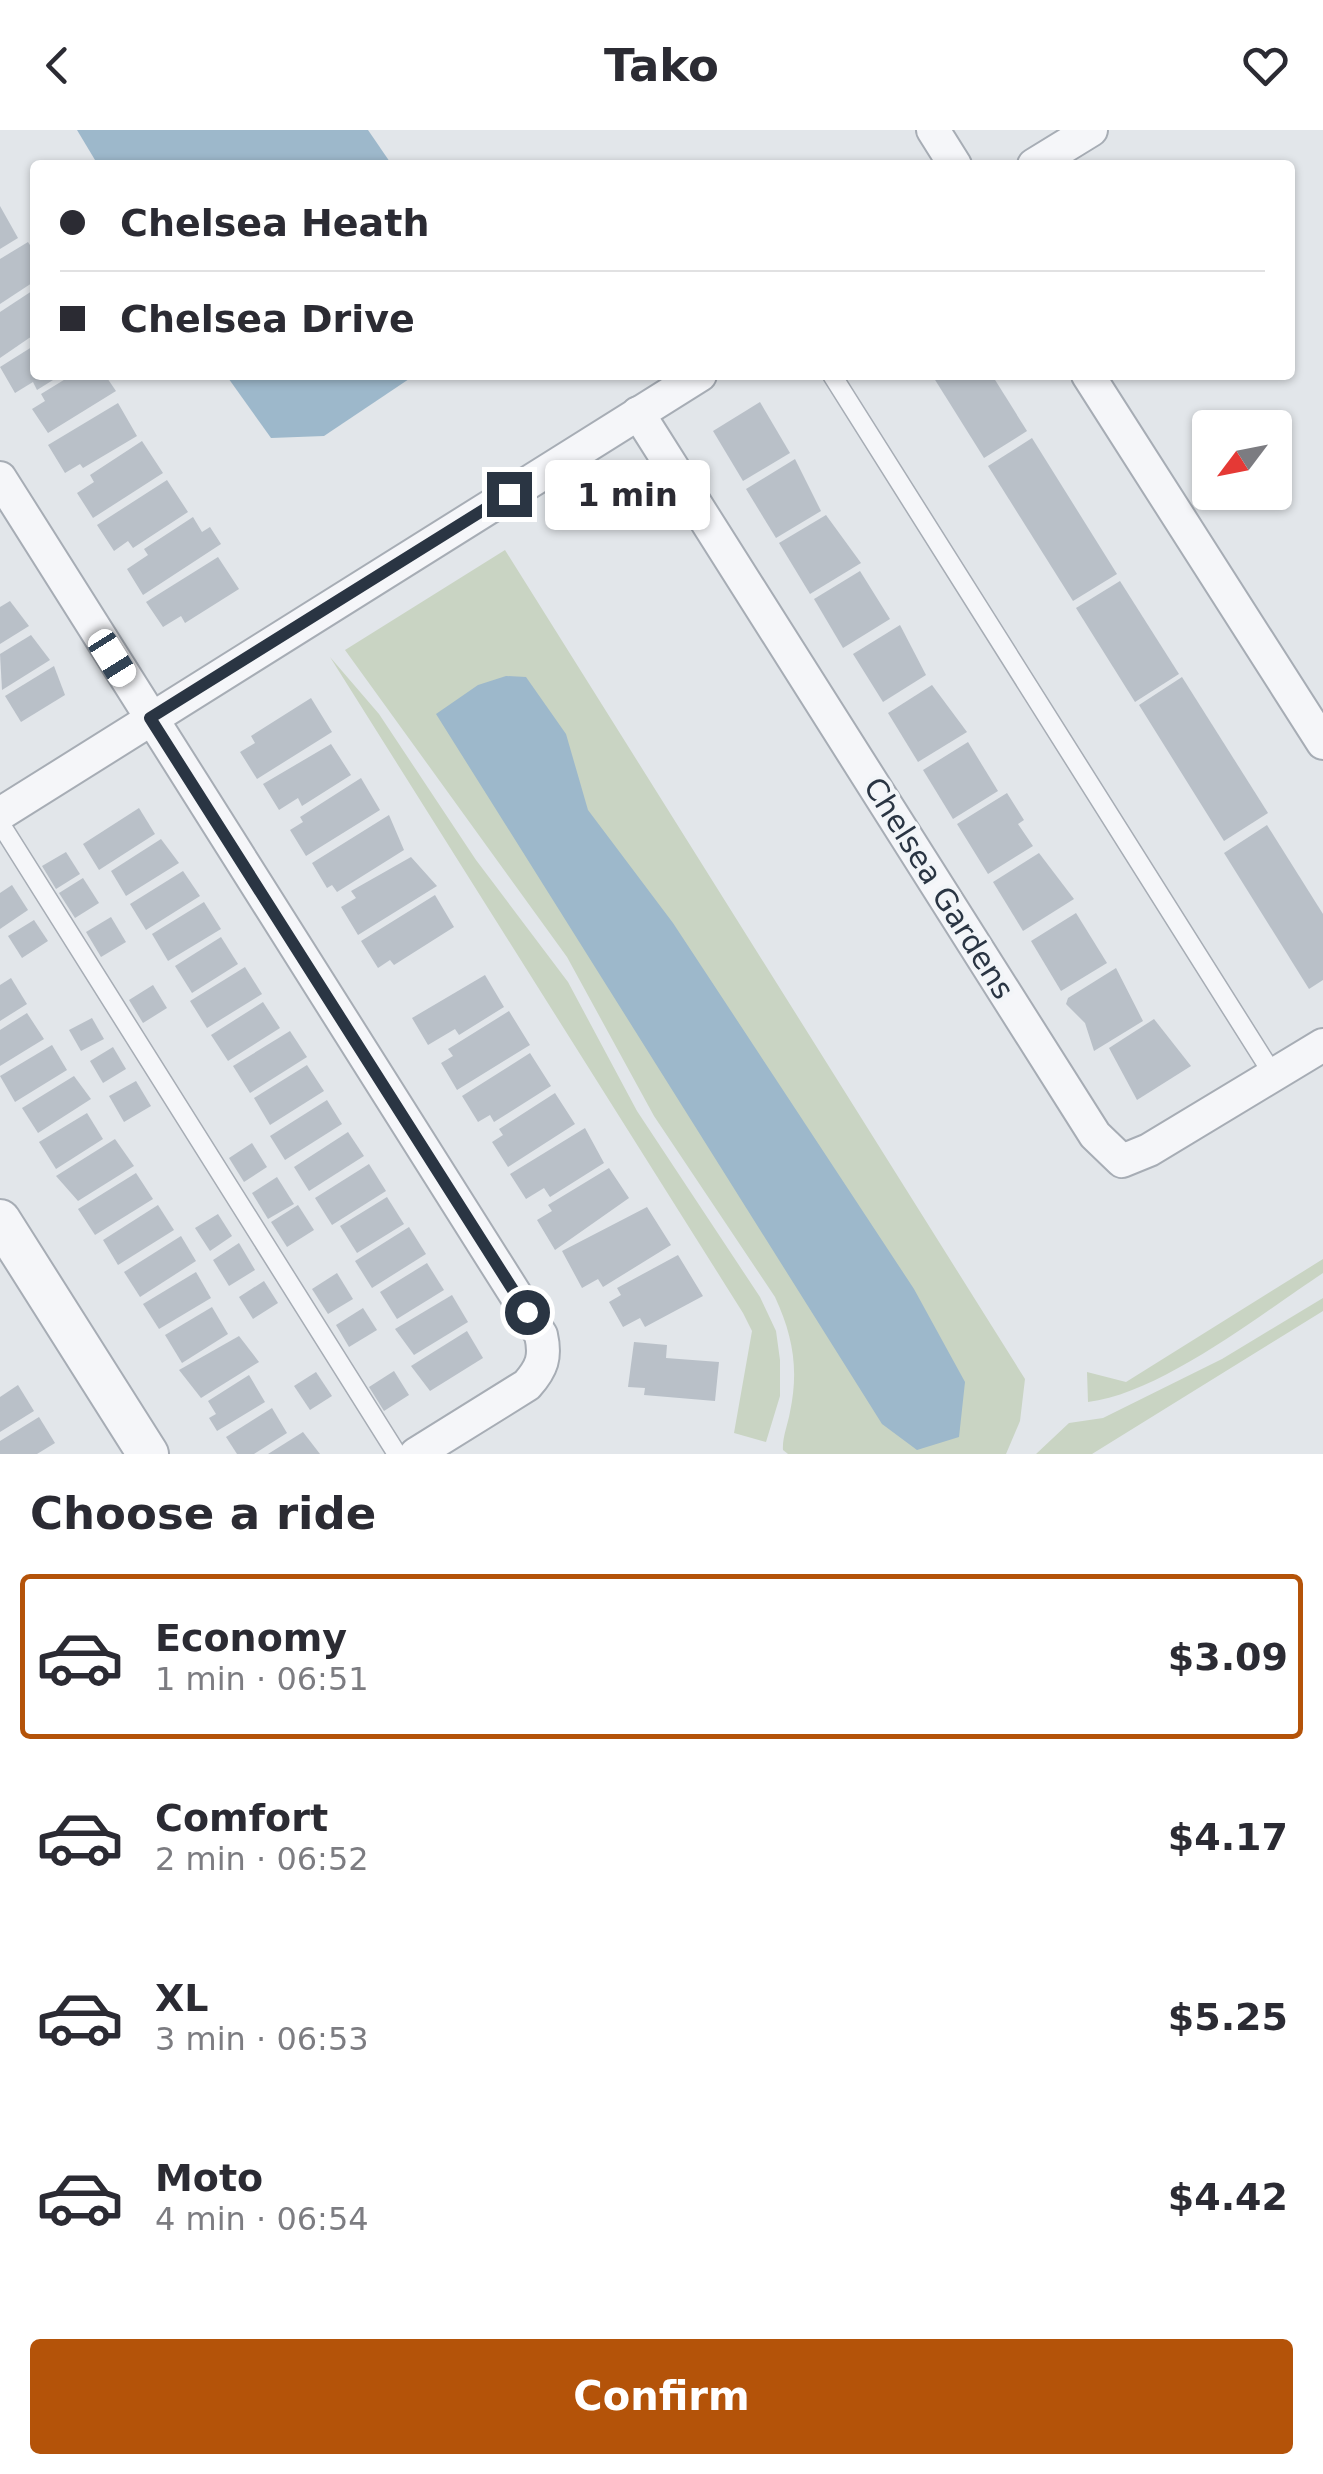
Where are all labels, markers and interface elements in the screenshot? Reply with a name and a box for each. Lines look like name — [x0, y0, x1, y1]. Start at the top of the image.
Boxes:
icon: back — [30, 38, 85, 93]
icon: heart — [1238, 38, 1293, 93]
text: Tako — [604, 39, 719, 92]
text: Chelsea Heath — [120, 201, 429, 245]
text: Chelsea Drive — [120, 297, 415, 341]
north arrow — [1192, 410, 1292, 510]
map controls — [1192, 410, 1292, 510]
callout: 1 min — [544, 459, 709, 529]
route end — [487, 472, 532, 517]
text: 1 min — [577, 476, 678, 514]
car — [83, 625, 141, 691]
street label: Chelsea Gardens — [857, 771, 1021, 1005]
route start — [505, 1290, 550, 1335]
text: Choose a ride — [30, 1487, 376, 1540]
icon: car — [35, 1612, 125, 1702]
text: Economy — [155, 1616, 347, 1660]
text: $3.09 — [1168, 1635, 1288, 1679]
text: 1 min · 06:51 — [155, 1660, 369, 1698]
icon: car — [35, 1792, 125, 1882]
text: Comfort — [155, 1796, 328, 1840]
text: $4.17 — [1168, 1815, 1288, 1859]
text: 2 min · 06:52 — [155, 1840, 369, 1878]
icon: car — [35, 1972, 125, 2062]
text: XL — [155, 1976, 209, 2020]
text: $5.25 — [1168, 1995, 1288, 2039]
text: 3 min · 06:53 — [155, 2020, 369, 2058]
icon: car — [35, 2152, 125, 2242]
text: Moto — [155, 2156, 263, 2200]
text: $4.42 — [1168, 2175, 1288, 2219]
text: 4 min · 06:54 — [155, 2200, 369, 2238]
button: Confirm — [30, 2339, 1293, 2454]

